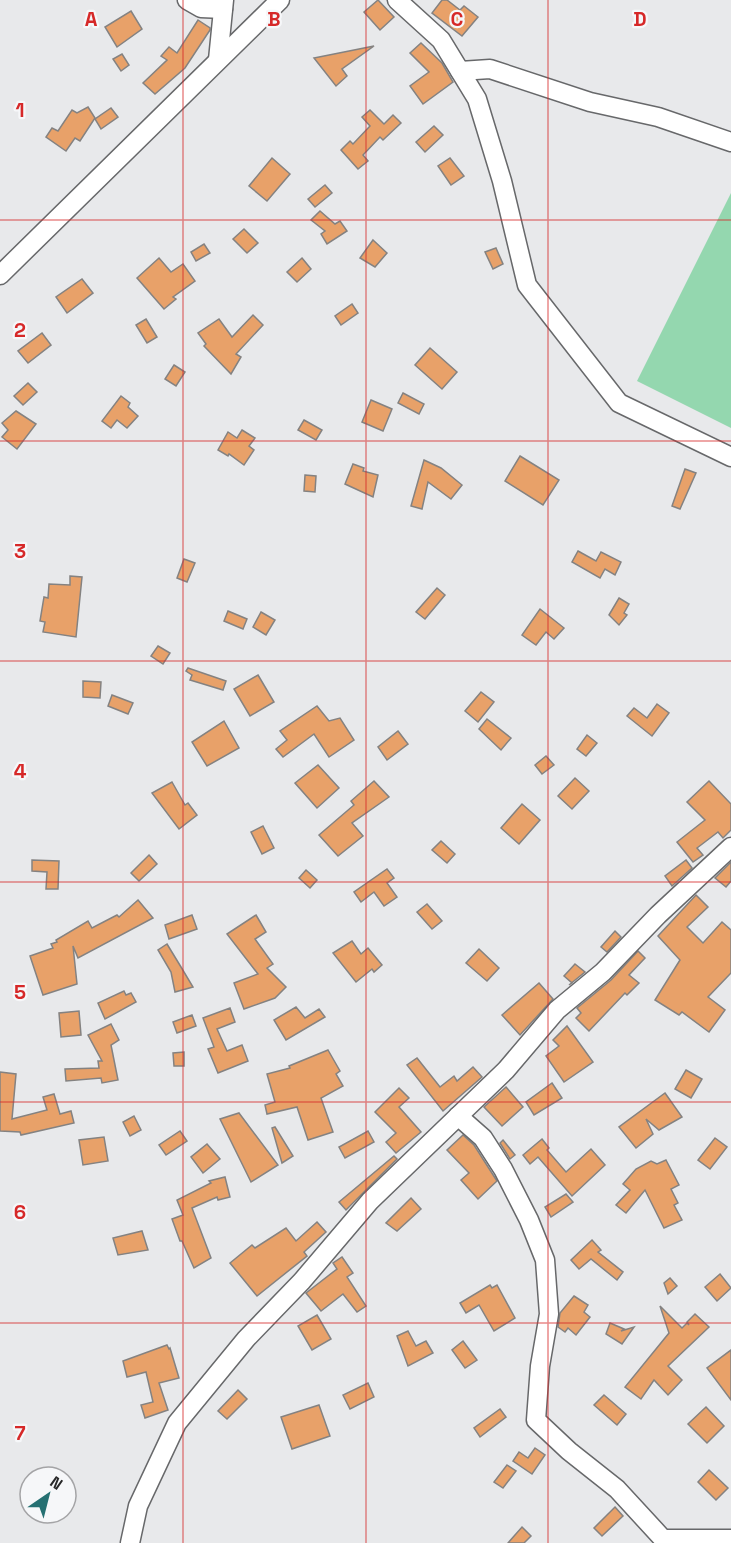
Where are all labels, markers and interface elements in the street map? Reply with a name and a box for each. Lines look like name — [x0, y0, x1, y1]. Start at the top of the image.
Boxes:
text: A — [85, 6, 98, 32]
text: B — [267, 6, 281, 32]
text: C — [451, 6, 464, 32]
text: D — [633, 6, 647, 32]
text: 1 — [15, 97, 25, 123]
text: 2 — [14, 317, 26, 343]
text: 3 — [14, 538, 26, 564]
text: 4 — [14, 758, 27, 784]
text: 5 — [14, 979, 26, 1005]
text: 6 — [14, 1199, 26, 1225]
text: 7 — [14, 1420, 26, 1446]
north arrow — [18, 1465, 78, 1525]
text: N — [46, 1471, 67, 1495]

